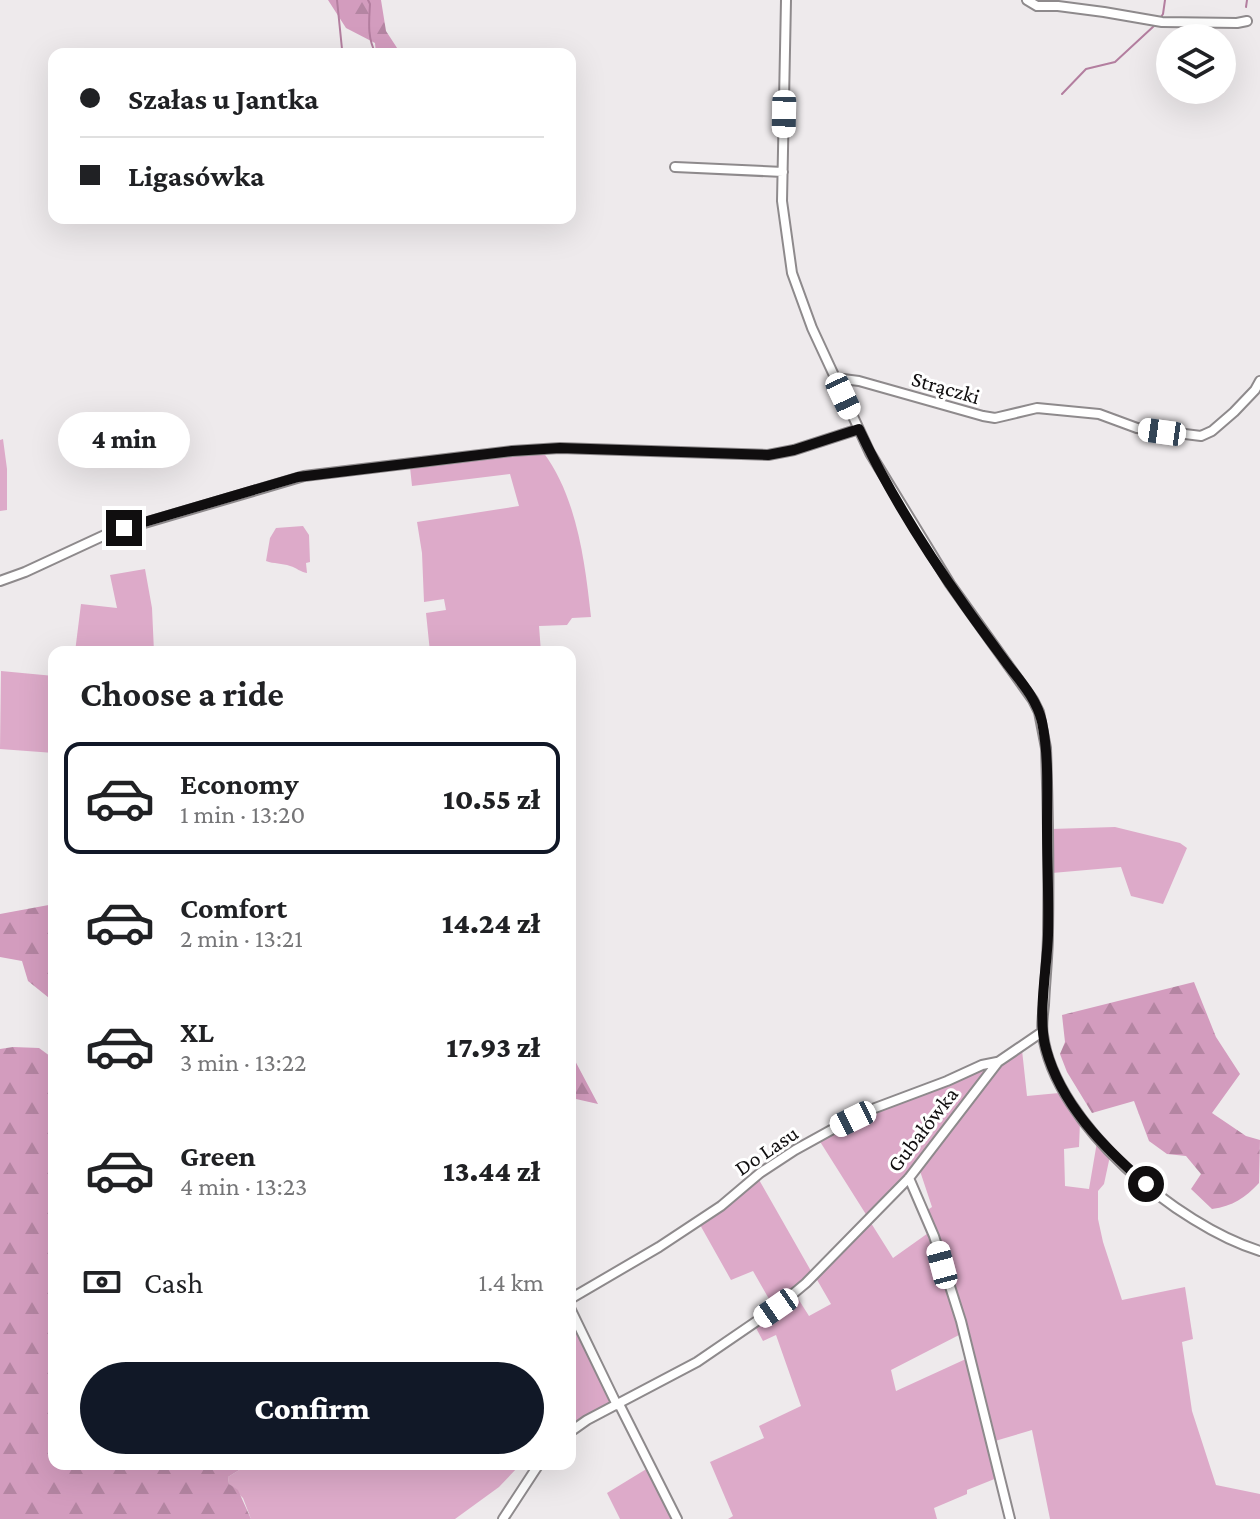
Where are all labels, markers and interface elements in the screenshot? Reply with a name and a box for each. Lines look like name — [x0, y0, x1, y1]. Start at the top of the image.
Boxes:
map controls — [1156, 24, 1236, 104]
button: layers — [1156, 24, 1236, 104]
text: Szałas u Jantka — [128, 82, 319, 115]
car — [772, 90, 796, 138]
text: Ligasówka — [128, 159, 265, 192]
street label: Strączki — [909, 366, 983, 409]
car — [822, 369, 864, 423]
callout: 4 min — [58, 412, 190, 468]
car — [1137, 417, 1187, 447]
text: 4 min — [92, 425, 156, 454]
route end — [106, 510, 142, 546]
text: Choose a ride — [80, 674, 284, 714]
icon: car — [84, 762, 156, 834]
text: Economy — [180, 767, 299, 800]
text: 10.55 zł — [443, 782, 540, 815]
text: 1 min · 13:20 — [180, 800, 305, 829]
icon: car — [84, 886, 156, 958]
text: Comfort — [180, 891, 287, 924]
text: 14.24 zł — [442, 906, 540, 939]
text: 2 min · 13:21 — [180, 924, 303, 953]
icon: car — [84, 1010, 156, 1082]
text: XL — [180, 1015, 214, 1048]
text: 17.93 zł — [446, 1030, 540, 1063]
text: 3 min · 13:22 — [180, 1048, 306, 1077]
street label: Gubałówka — [882, 1082, 963, 1177]
car — [826, 1098, 880, 1140]
street label: Do Lasu — [730, 1120, 803, 1181]
icon: car — [84, 1134, 156, 1206]
text: Green — [180, 1139, 256, 1172]
text: 13.44 zł — [443, 1154, 540, 1187]
route start — [1128, 1166, 1164, 1202]
text: 4 min · 13:23 — [180, 1172, 307, 1201]
car — [924, 1239, 960, 1291]
icon: cash — [80, 1260, 124, 1304]
text: Cash — [144, 1266, 203, 1299]
text: 1.4 km — [479, 1268, 544, 1297]
car — [749, 1284, 803, 1332]
button: Confirm — [80, 1362, 544, 1454]

